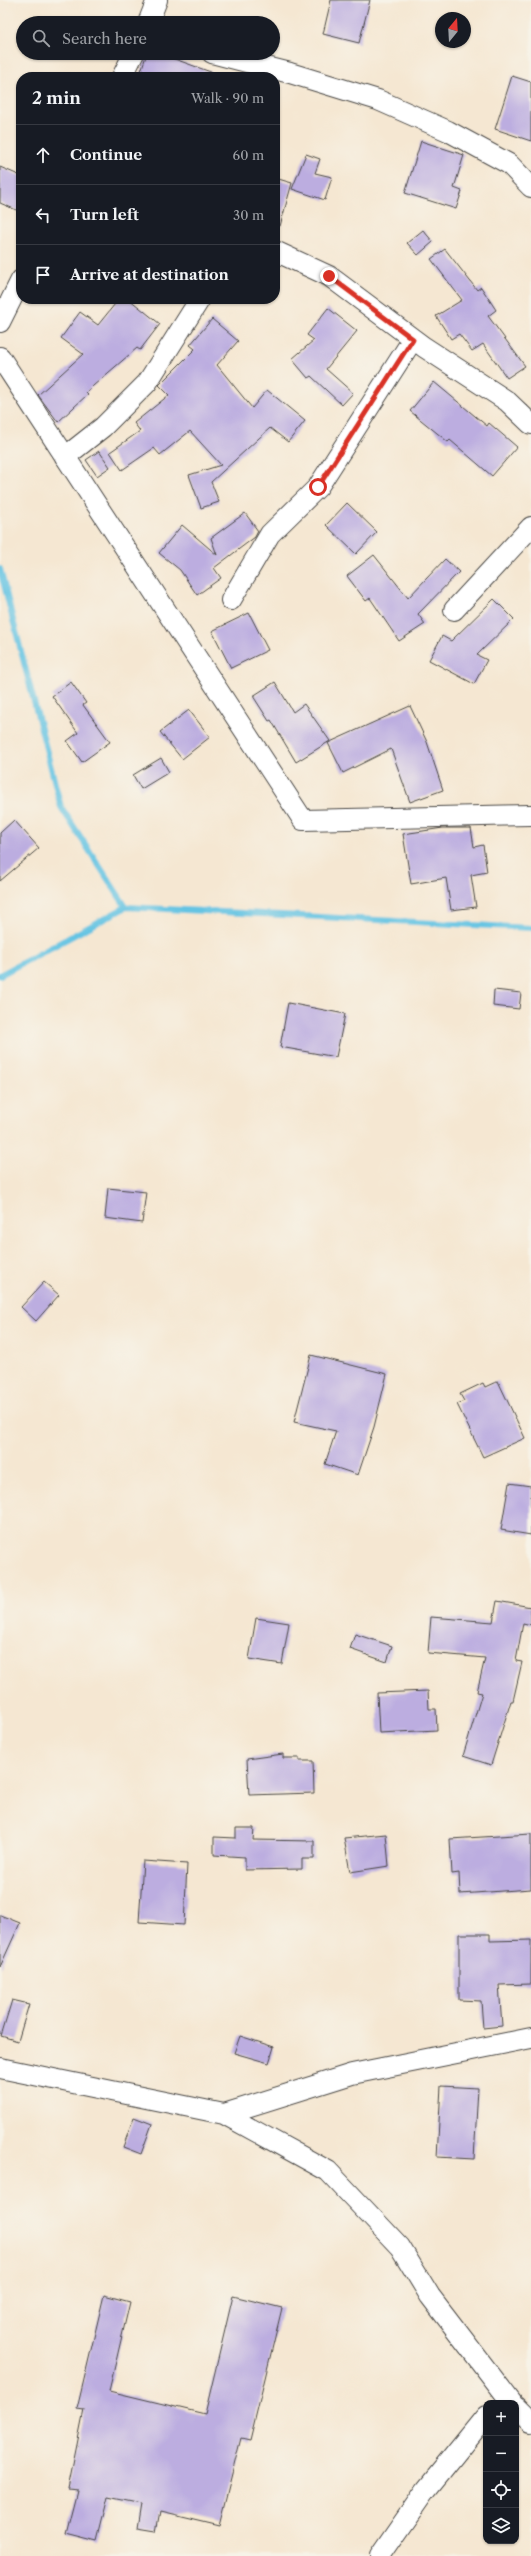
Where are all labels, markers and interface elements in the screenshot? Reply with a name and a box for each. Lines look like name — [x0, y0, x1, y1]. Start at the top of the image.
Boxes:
north arrow — [435, 12, 471, 48]
search box — [16, 16, 280, 60]
icon: search — [30, 27, 52, 49]
text: Search here — [62, 29, 147, 48]
text: 2 min — [32, 88, 81, 108]
text: Walk · 90 m — [191, 90, 264, 106]
icon: ahead — [32, 144, 54, 166]
text: Continue — [70, 145, 142, 164]
text: 60 m — [233, 147, 264, 163]
icon: left — [32, 204, 54, 226]
text: Turn left — [70, 205, 139, 224]
text: 30 m — [233, 207, 264, 223]
icon: arrive — [32, 264, 54, 286]
text: Arrive at destination — [70, 265, 229, 284]
route end — [320, 267, 338, 285]
route start — [309, 478, 327, 496]
map controls — [483, 2400, 519, 2544]
button: + — [483, 2400, 519, 2436]
button: − — [483, 2436, 519, 2472]
button: locate — [483, 2472, 519, 2508]
button: layers — [483, 2508, 519, 2544]

